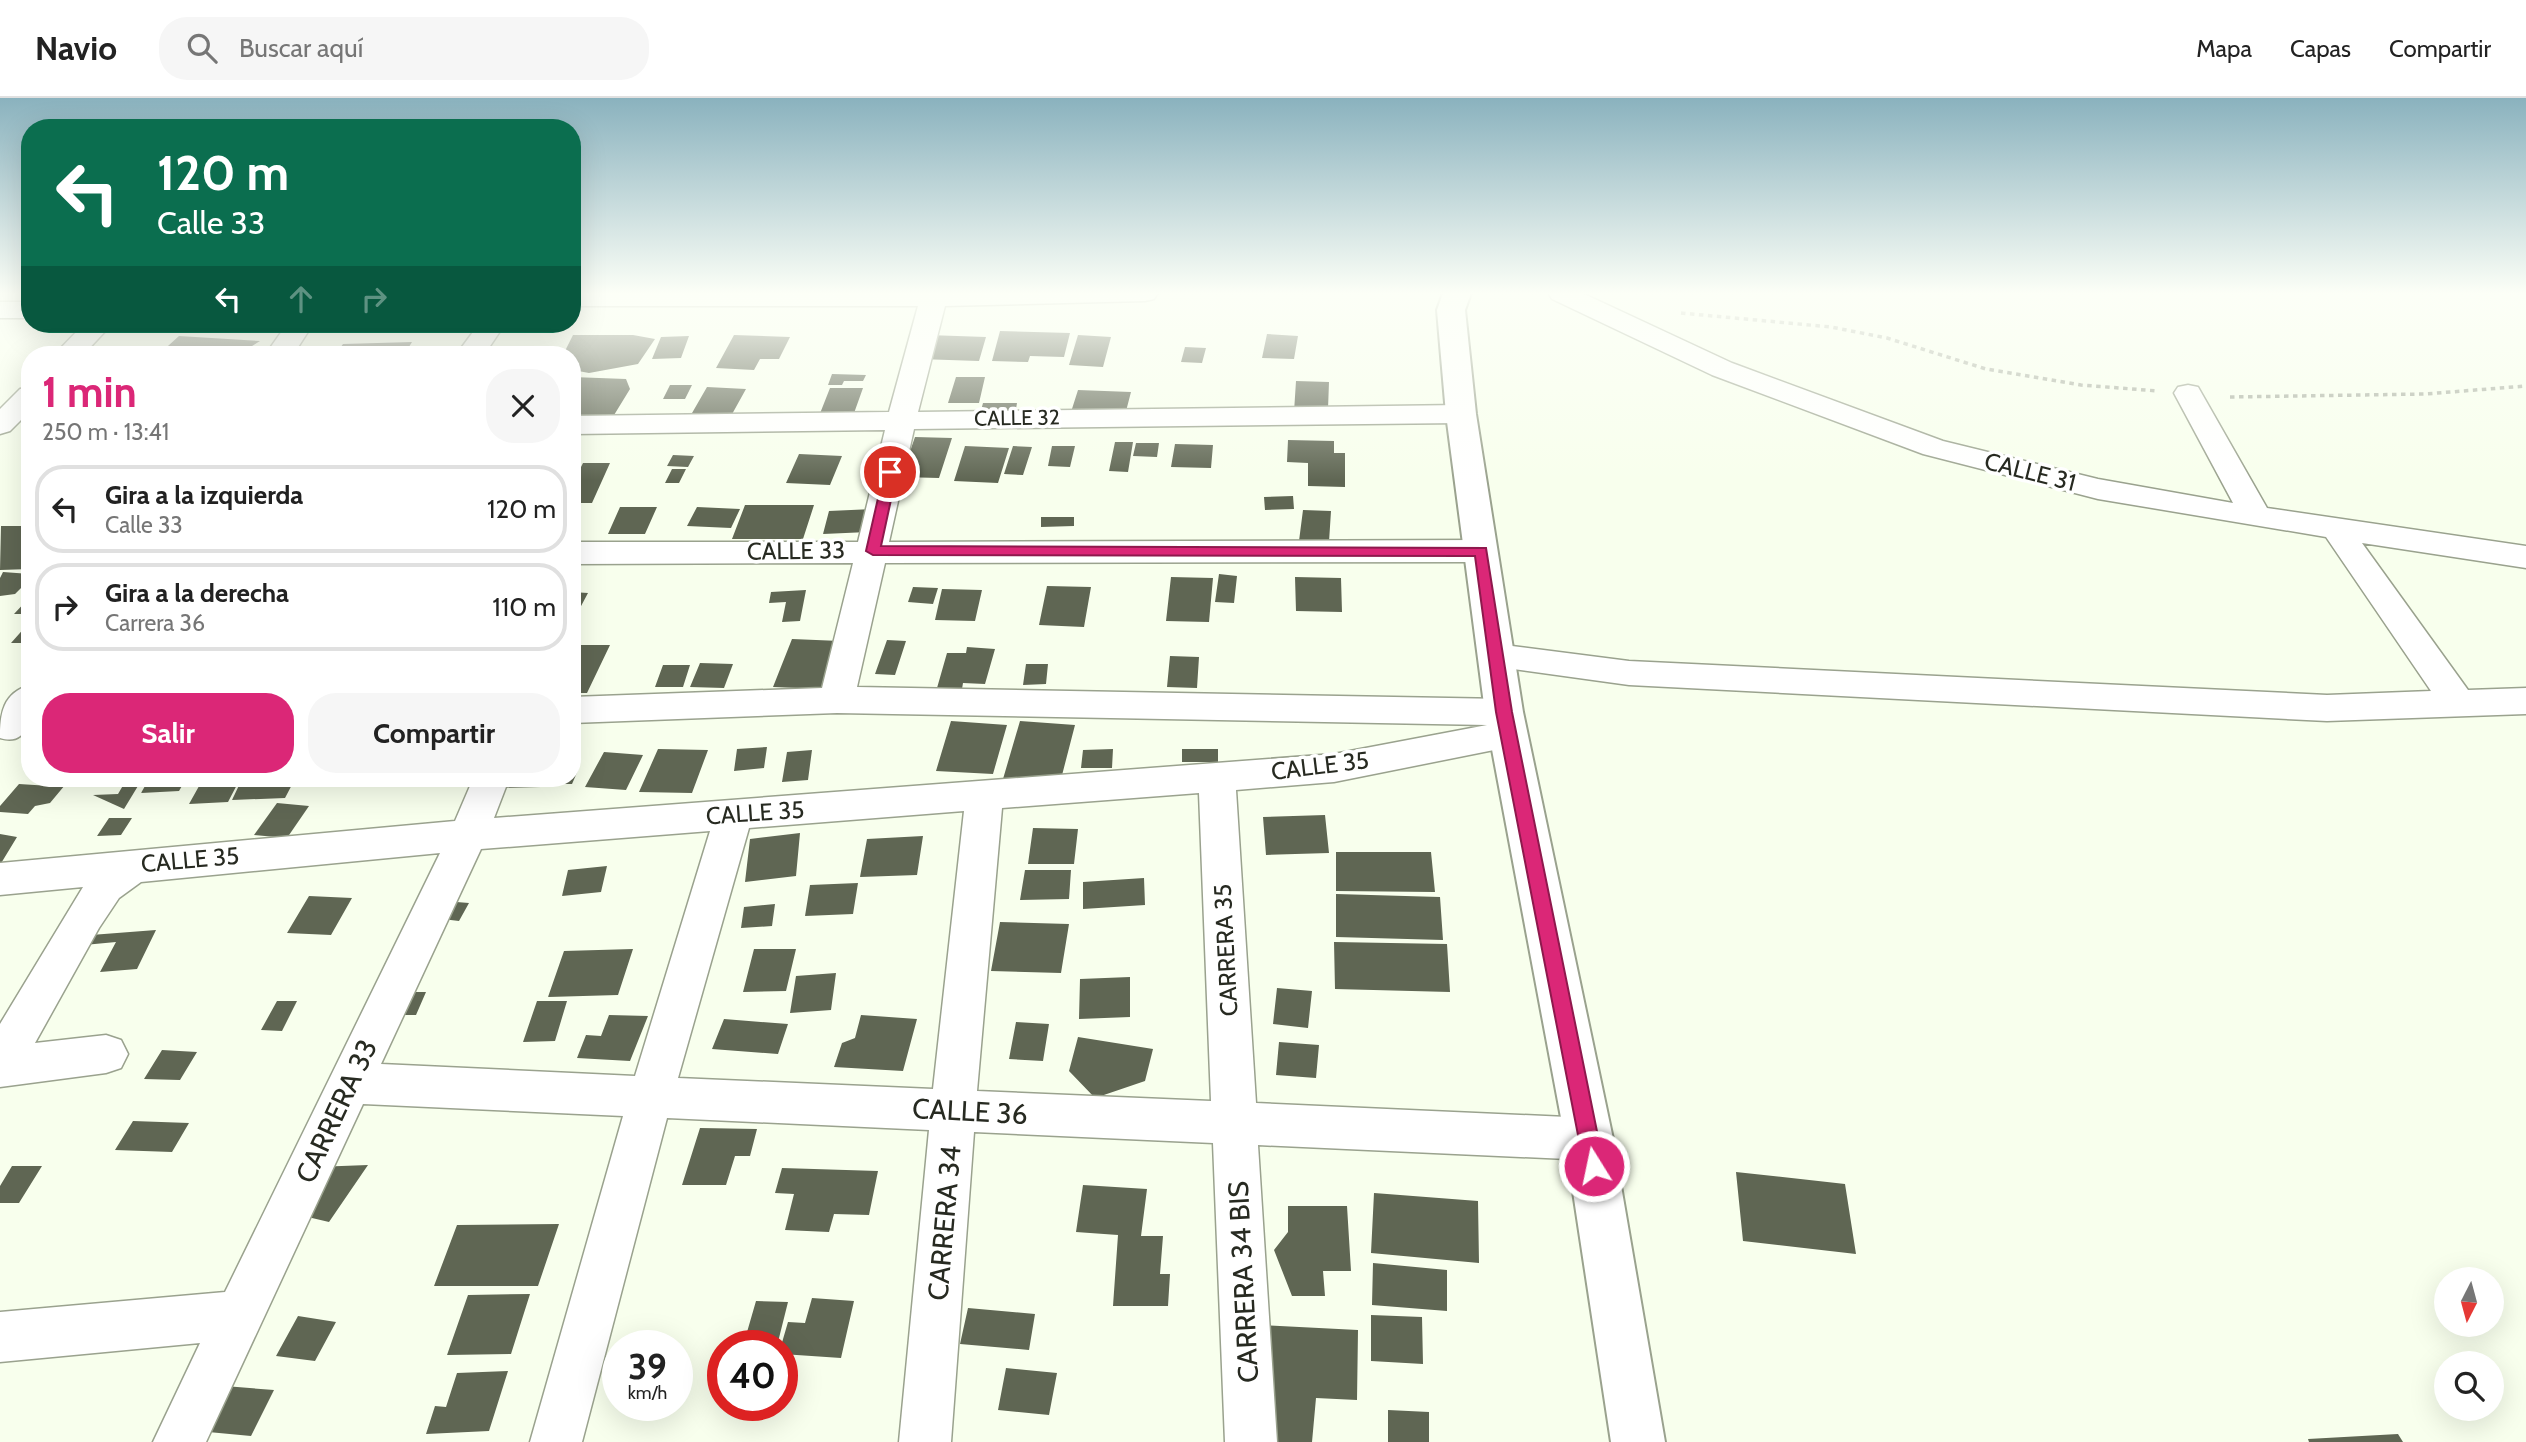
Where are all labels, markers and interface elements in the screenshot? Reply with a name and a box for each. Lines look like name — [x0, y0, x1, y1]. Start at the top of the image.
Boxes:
search box — [159, 17, 649, 80]
text: Navio — [35, 28, 117, 68]
icon: search — [183, 29, 221, 67]
text: Buscar aquí — [239, 32, 363, 64]
text: Mapa — [2196, 34, 2252, 63]
text: Capas — [2290, 34, 2351, 63]
text: Compartir — [2389, 34, 2491, 63]
text: 120 m — [157, 143, 289, 202]
icon: left — [42, 147, 133, 238]
text: Calle 33 — [157, 203, 265, 242]
icon: left — [209, 280, 247, 318]
icon: ahead — [282, 280, 320, 318]
icon: right — [355, 280, 393, 318]
text: 1 min — [42, 366, 137, 418]
button: close — [486, 369, 560, 443]
street label: CALLE 32 — [974, 404, 1060, 431]
text: 250 m · 13:41 — [42, 418, 169, 446]
pin — [860, 442, 920, 502]
street label: CALLE 31 — [1981, 446, 2079, 497]
icon: arrive — [871, 453, 909, 491]
text: Gira a la izquierda — [105, 479, 303, 511]
icon: left — [46, 490, 84, 528]
text: 120 m — [487, 493, 556, 525]
text: Calle 33 — [105, 511, 183, 539]
street label: CALLE 33 — [747, 535, 845, 566]
text: Gira a la derecha — [105, 577, 289, 609]
icon: right — [46, 588, 84, 626]
text: 110 m — [492, 591, 556, 623]
text: Carrera 36 — [105, 609, 205, 637]
button: Salir — [42, 693, 294, 773]
button: Compartir — [308, 693, 560, 773]
street label: CALLE 35 — [1269, 745, 1370, 786]
street label: CALLE 35 — [705, 795, 805, 830]
street label: CALLE 35 — [140, 841, 240, 878]
street label: CARRERA 35 — [1208, 883, 1243, 1017]
street label: CARRERA 33 — [288, 1034, 384, 1188]
street label: CALLE 36 — [911, 1091, 1029, 1131]
position arrow — [1557, 1129, 1631, 1203]
street label: CARRERA 34 — [920, 1144, 968, 1302]
street label: CARRERA 34 BIS — [1221, 1180, 1265, 1384]
north arrow — [2434, 1267, 2504, 1337]
map controls — [2434, 1267, 2504, 1421]
speed limit sign: 40 — [707, 1330, 798, 1421]
text: 39 — [628, 1345, 667, 1388]
button: search — [2434, 1351, 2504, 1421]
text: km/h — [628, 1382, 667, 1404]

